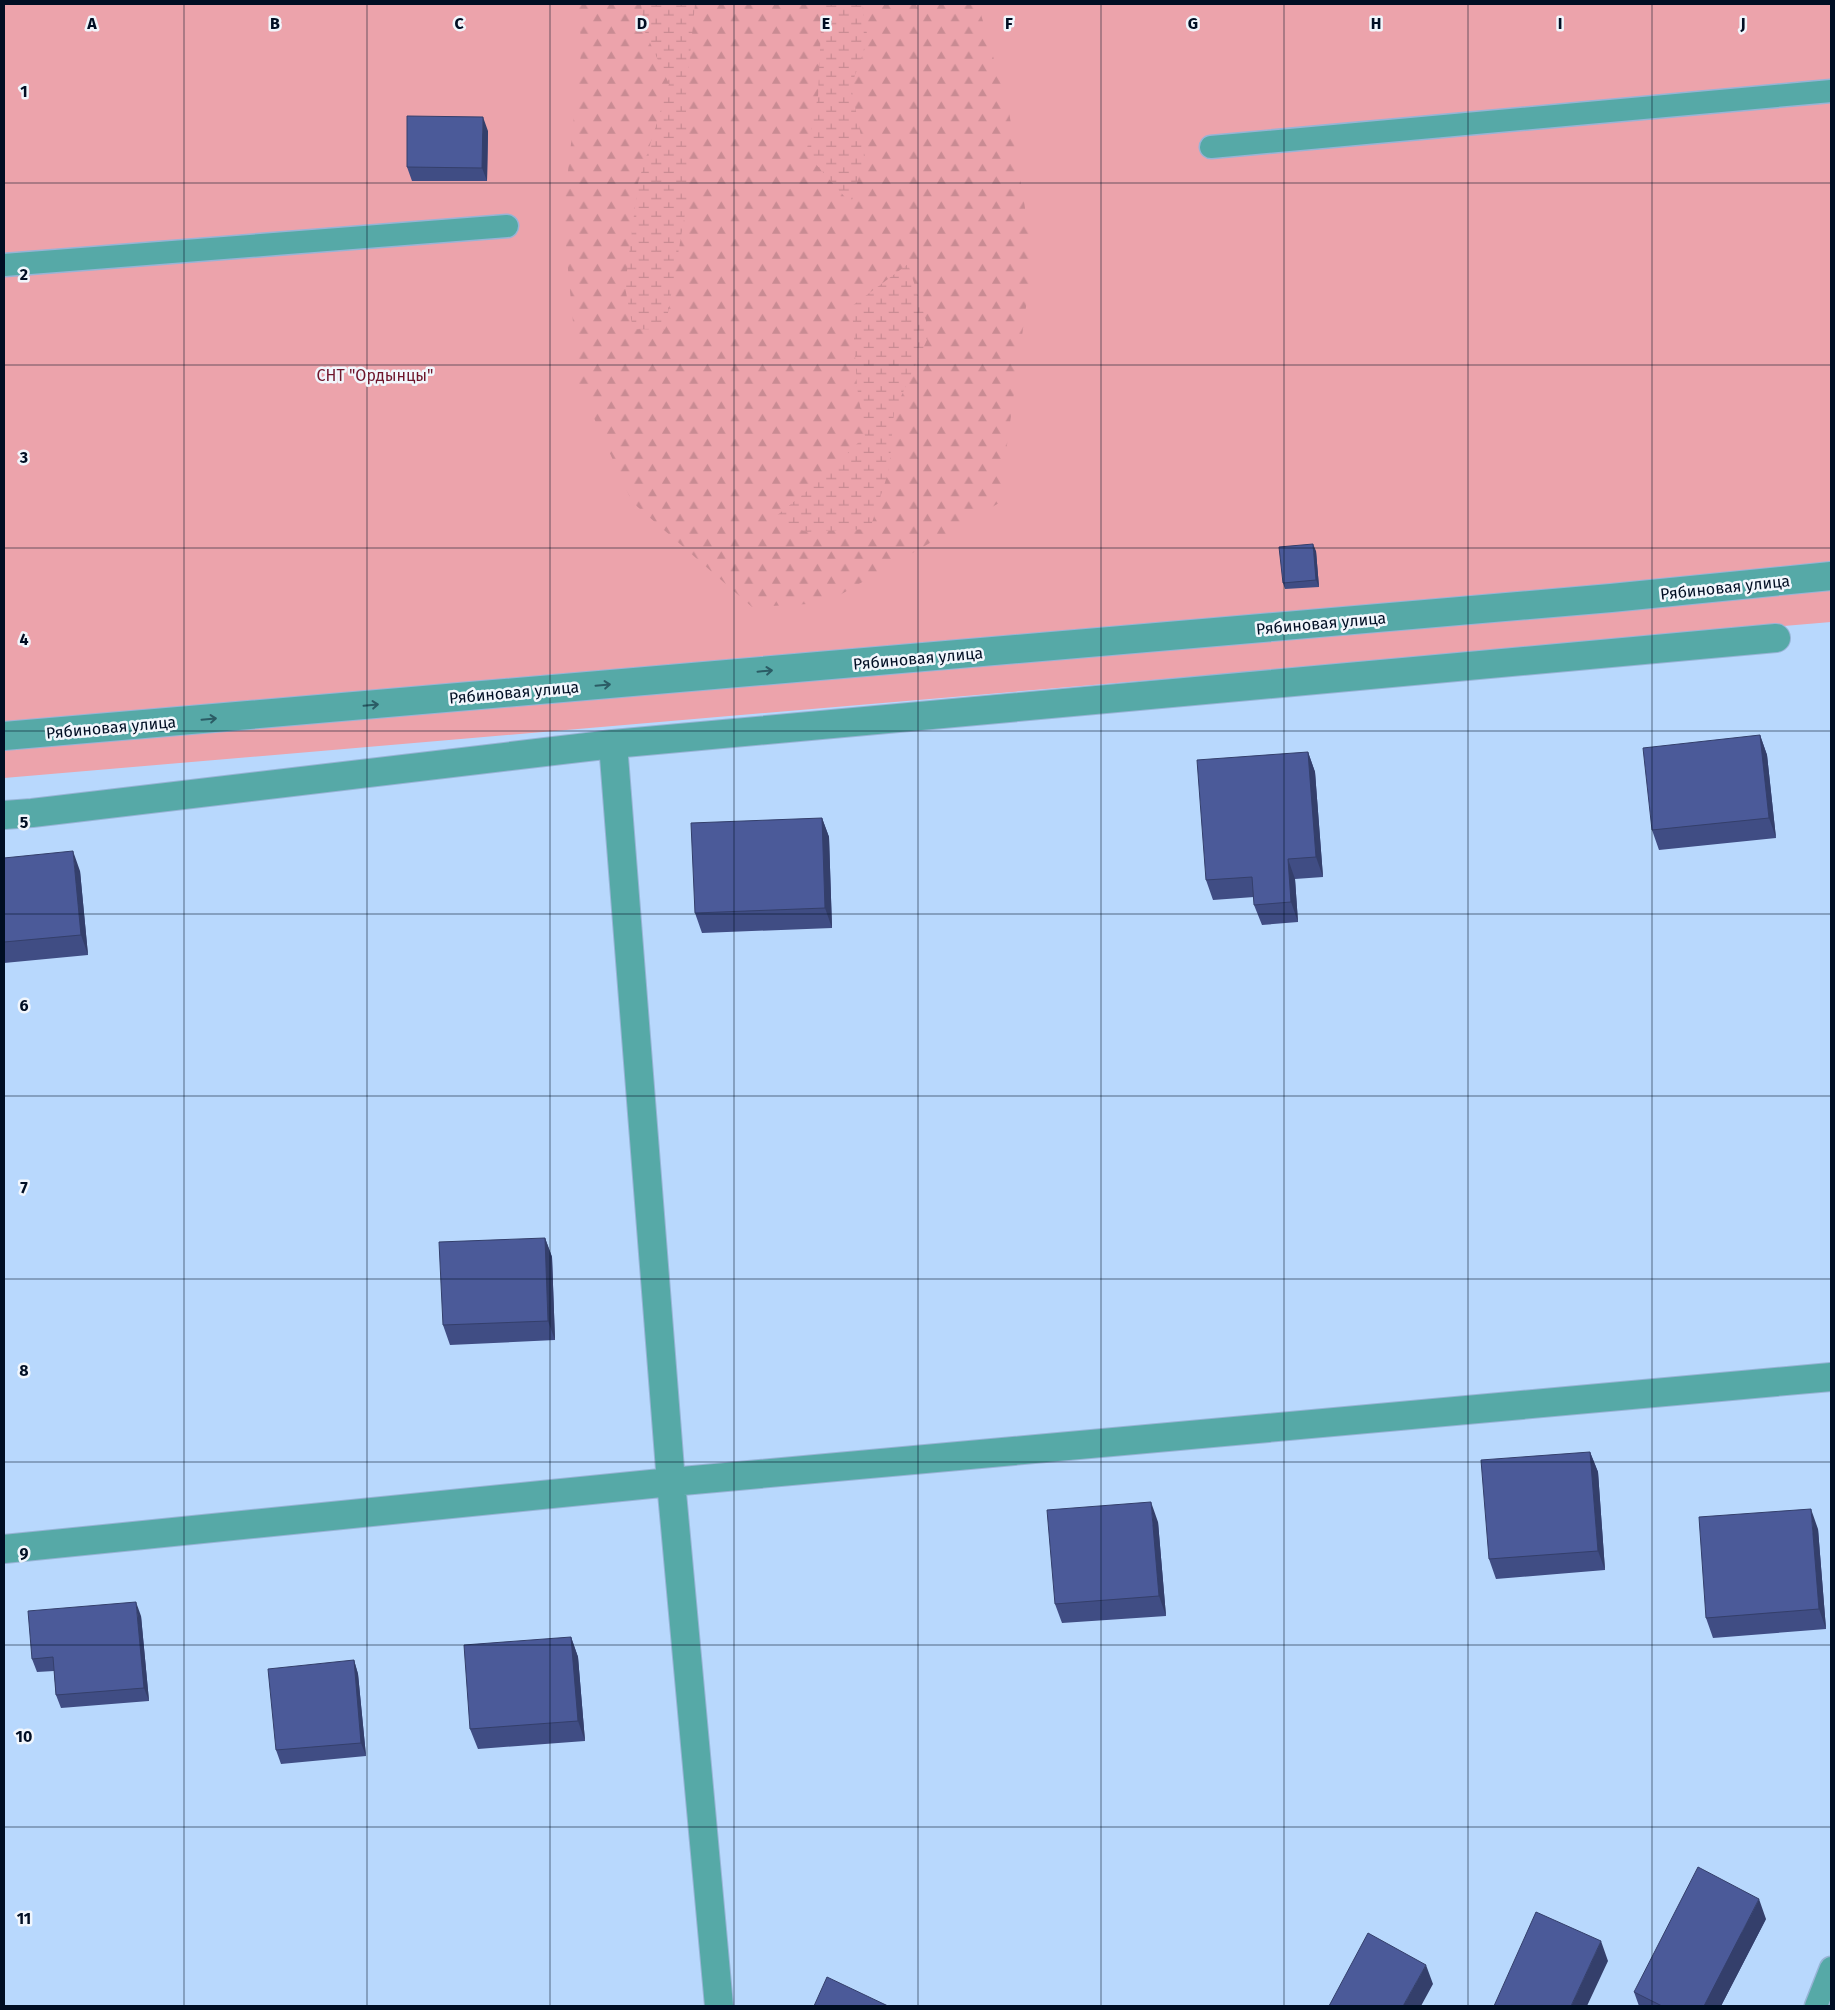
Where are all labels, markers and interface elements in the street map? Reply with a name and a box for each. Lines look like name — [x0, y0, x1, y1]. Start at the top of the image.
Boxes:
text: A — [86, 14, 97, 33]
text: B — [270, 14, 280, 33]
text: C — [454, 14, 464, 33]
text: D — [637, 14, 647, 33]
text: E — [822, 14, 830, 33]
text: F — [1005, 14, 1013, 33]
text: G — [1188, 14, 1198, 33]
text: H — [1371, 14, 1381, 33]
text: I — [1558, 14, 1562, 33]
text: J — [1739, 14, 1746, 33]
text: 1 — [20, 82, 28, 101]
text: 2 — [20, 265, 28, 284]
park label: СНТ "Ордынцы" — [317, 366, 433, 385]
text: 3 — [19, 448, 28, 467]
street label: Рябиновая улица — [1659, 571, 1791, 604]
street label: Рябиновая улица — [1255, 608, 1387, 639]
text: 4 — [19, 630, 29, 649]
street label: Рябиновая улица — [852, 643, 984, 674]
one-way arrow — [756, 666, 772, 676]
street label: Рябиновая улица — [448, 677, 580, 708]
one-way arrow — [595, 680, 611, 690]
one-way arrow — [363, 700, 379, 709]
street label: Рябиновая улица — [45, 712, 177, 743]
one-way arrow — [201, 714, 217, 723]
text: 5 — [20, 813, 29, 832]
text: 6 — [19, 996, 29, 1015]
text: 7 — [20, 1178, 28, 1197]
text: 8 — [19, 1361, 29, 1380]
text: 9 — [20, 1544, 29, 1563]
text: 10 — [16, 1727, 32, 1746]
text: 11 — [17, 1909, 31, 1928]

